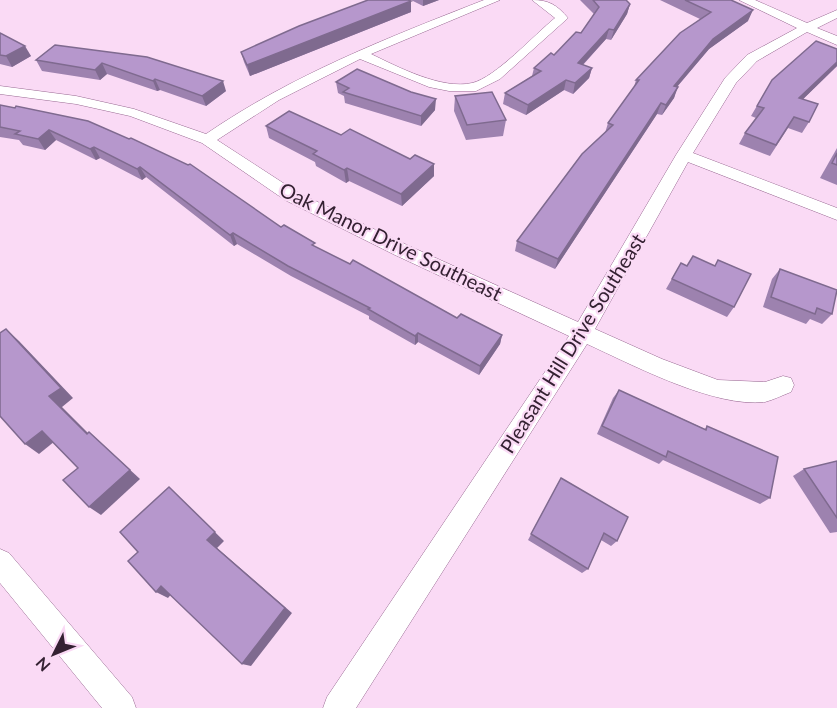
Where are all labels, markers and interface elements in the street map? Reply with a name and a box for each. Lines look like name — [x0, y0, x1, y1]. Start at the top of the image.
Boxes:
street label: Oak Manor Drive Southeast — [276, 177, 506, 305]
street label: Pleasant Hill Drive Southeast — [494, 229, 650, 457]
north arrow — [24, 624, 84, 684]
text: N — [32, 654, 54, 676]

